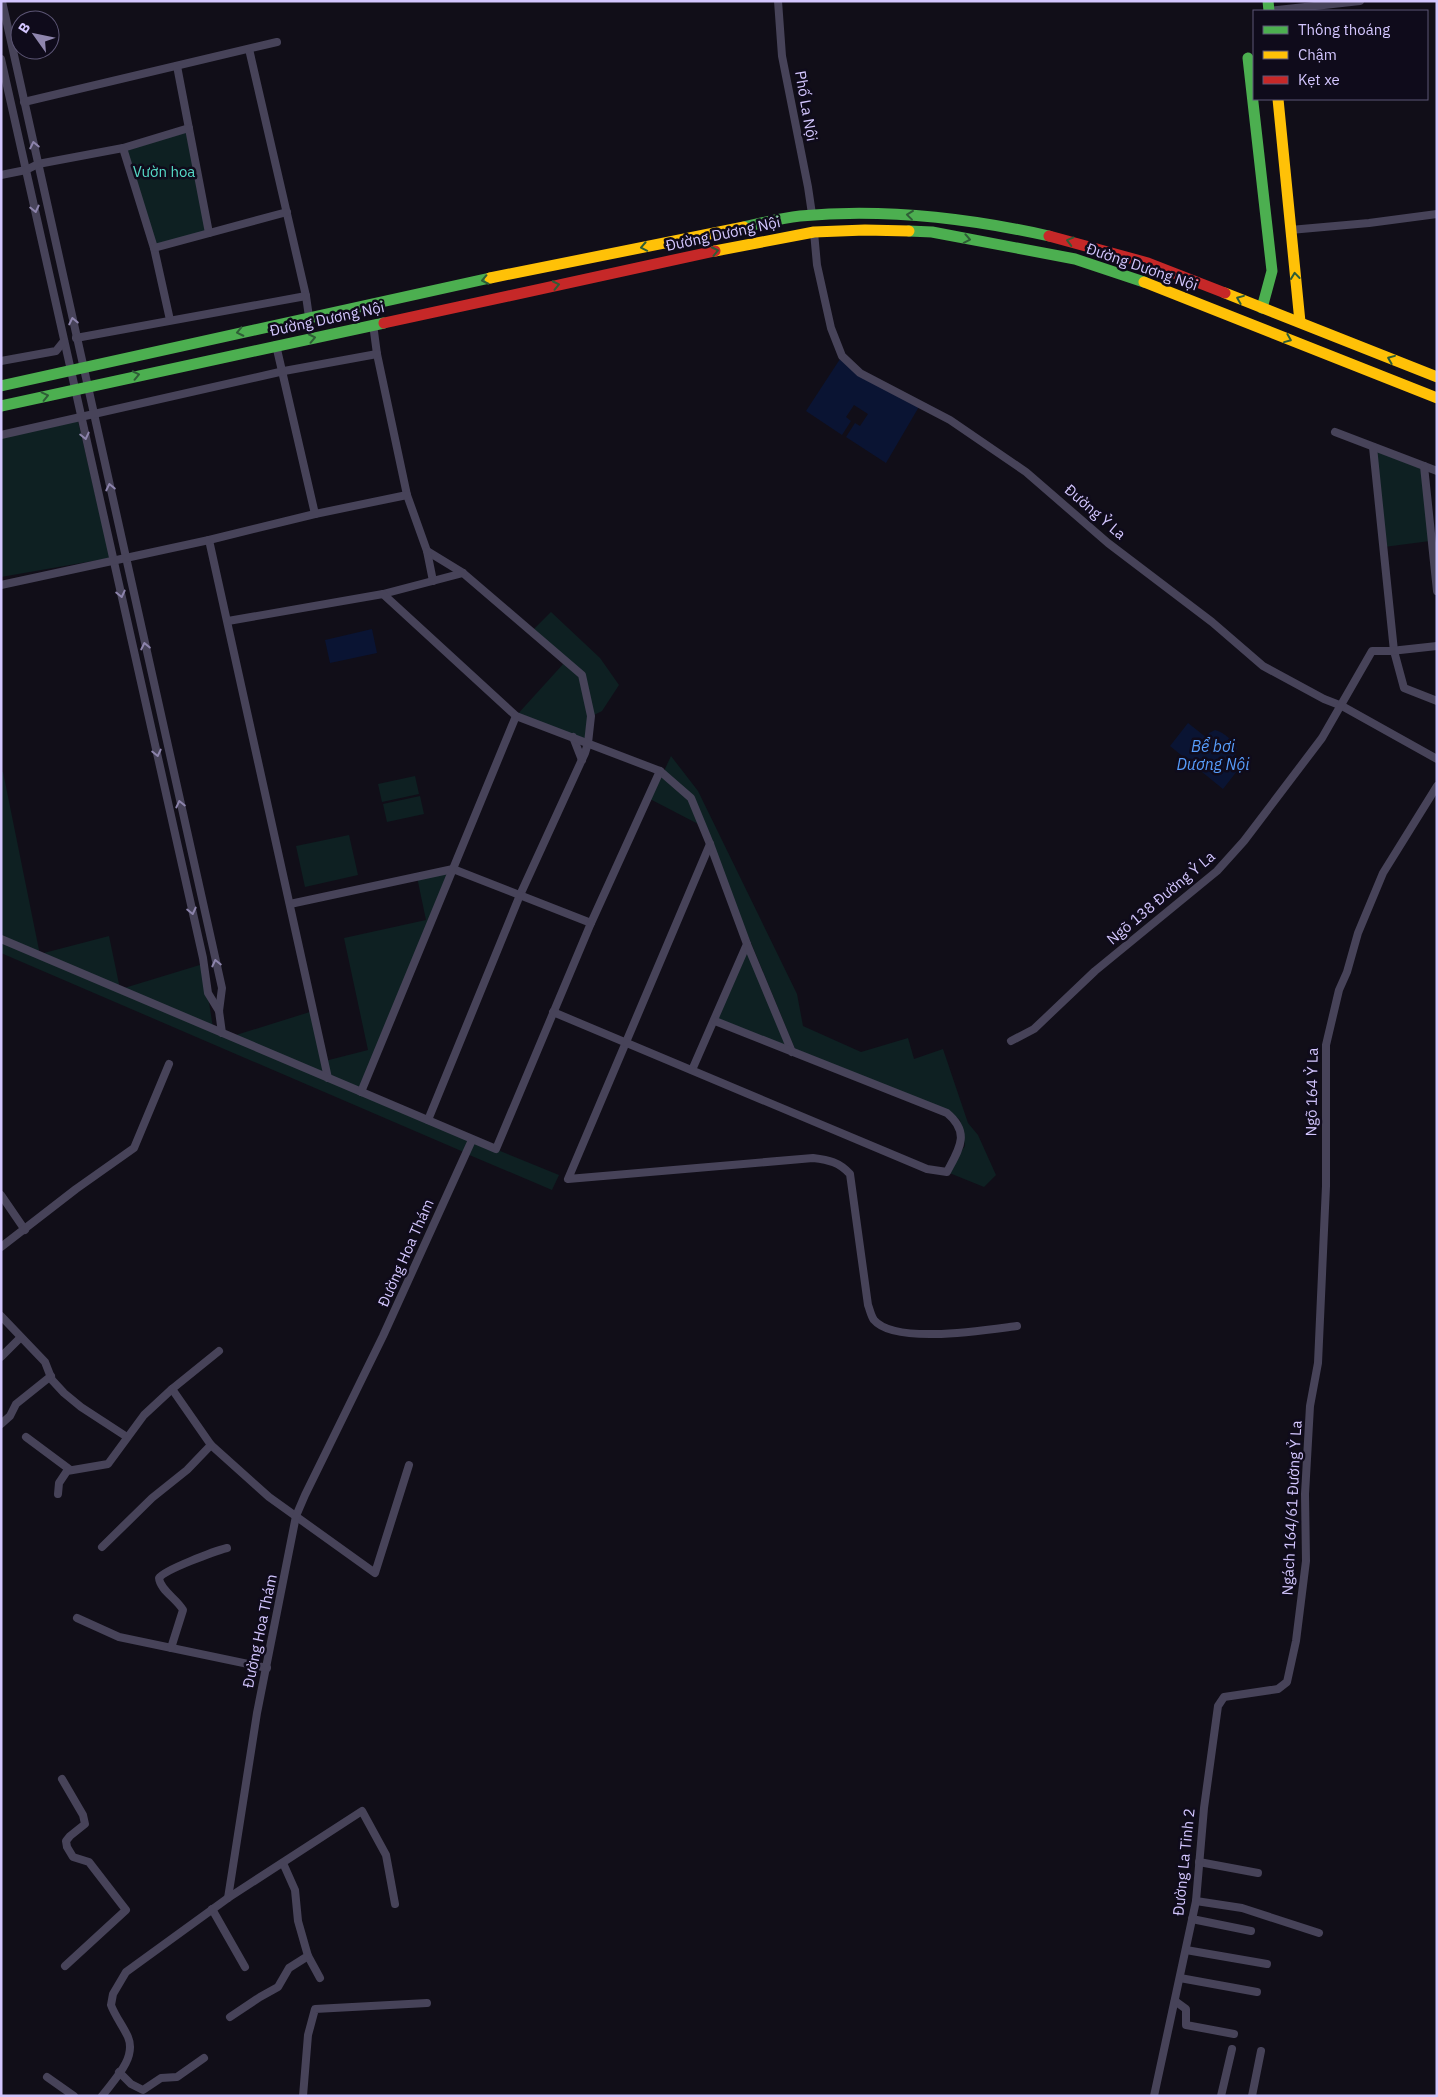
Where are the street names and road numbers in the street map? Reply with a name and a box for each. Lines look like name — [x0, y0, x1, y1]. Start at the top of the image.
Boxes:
street label: Phố La Nội — [791, 69, 822, 143]
street label: Đường Dương Nội — [664, 212, 782, 255]
street label: Đường Dương Nội — [1084, 239, 1200, 295]
street label: Đường Dương Nội — [268, 297, 386, 340]
street label: Đường Ỷ La — [1061, 480, 1130, 543]
street label: Ngõ 138 Đường Ỷ La — [1103, 847, 1219, 949]
street label: Ngõ 164 Ỷ La — [1301, 1047, 1322, 1137]
street label: Đường Hoa Thám — [373, 1196, 438, 1310]
street label: Ngách 164/61 Đường Ỷ La — [1277, 1420, 1306, 1596]
street label: Đường Hoa Thám — [238, 1572, 281, 1689]
street label: Đường La Tinh 2 — [1168, 1807, 1199, 1917]

